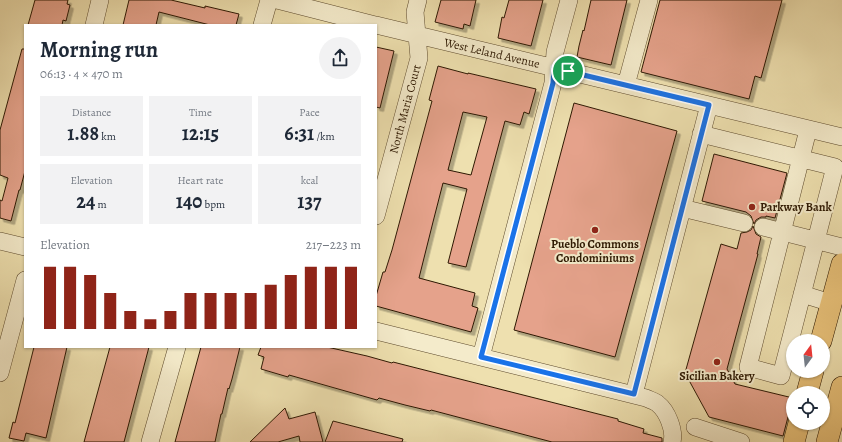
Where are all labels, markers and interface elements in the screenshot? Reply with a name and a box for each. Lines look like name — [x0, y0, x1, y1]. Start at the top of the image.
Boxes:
street label: West Leland Avenue — [442, 34, 542, 72]
text: Morning run — [40, 35, 158, 65]
button: share — [319, 37, 361, 79]
pin — [551, 54, 585, 88]
icon: arrive — [557, 60, 579, 82]
street label: North Maria Court — [385, 63, 425, 155]
text: 06:13 · 4 × 470 m — [40, 65, 123, 82]
text: Distance — [72, 105, 111, 120]
text: Time — [189, 105, 212, 120]
text: Pace — [299, 105, 320, 120]
text: 1.88 — [67, 120, 99, 147]
text: 12:15 — [182, 120, 219, 147]
text: 6:31 — [284, 120, 314, 147]
text: km — [99, 129, 116, 144]
text: /km — [314, 129, 335, 144]
text: Elevation — [70, 173, 113, 188]
text: Heart rate — [178, 173, 223, 188]
text: kcal — [301, 173, 318, 188]
text: 24 — [76, 188, 95, 215]
text: 140 — [176, 188, 202, 215]
text: 137 — [297, 188, 322, 215]
text: m — [95, 197, 107, 212]
text: bpm — [202, 197, 225, 212]
place label: Parkway Bank — [760, 199, 833, 215]
marker: Parkway Bank — [747, 202, 757, 212]
marker: Pueblo Commons Condominiums — [590, 225, 600, 235]
text: Elevation — [40, 236, 90, 253]
text: 217–223 m — [306, 236, 361, 253]
place label: Pueblo Commons Condominiums — [551, 236, 639, 266]
north arrow — [786, 334, 830, 378]
map controls — [786, 334, 830, 430]
marker: Sicilian Bakery — [712, 357, 722, 367]
place label: Sicilian Bakery — [679, 368, 755, 384]
button: locate — [786, 386, 830, 430]

